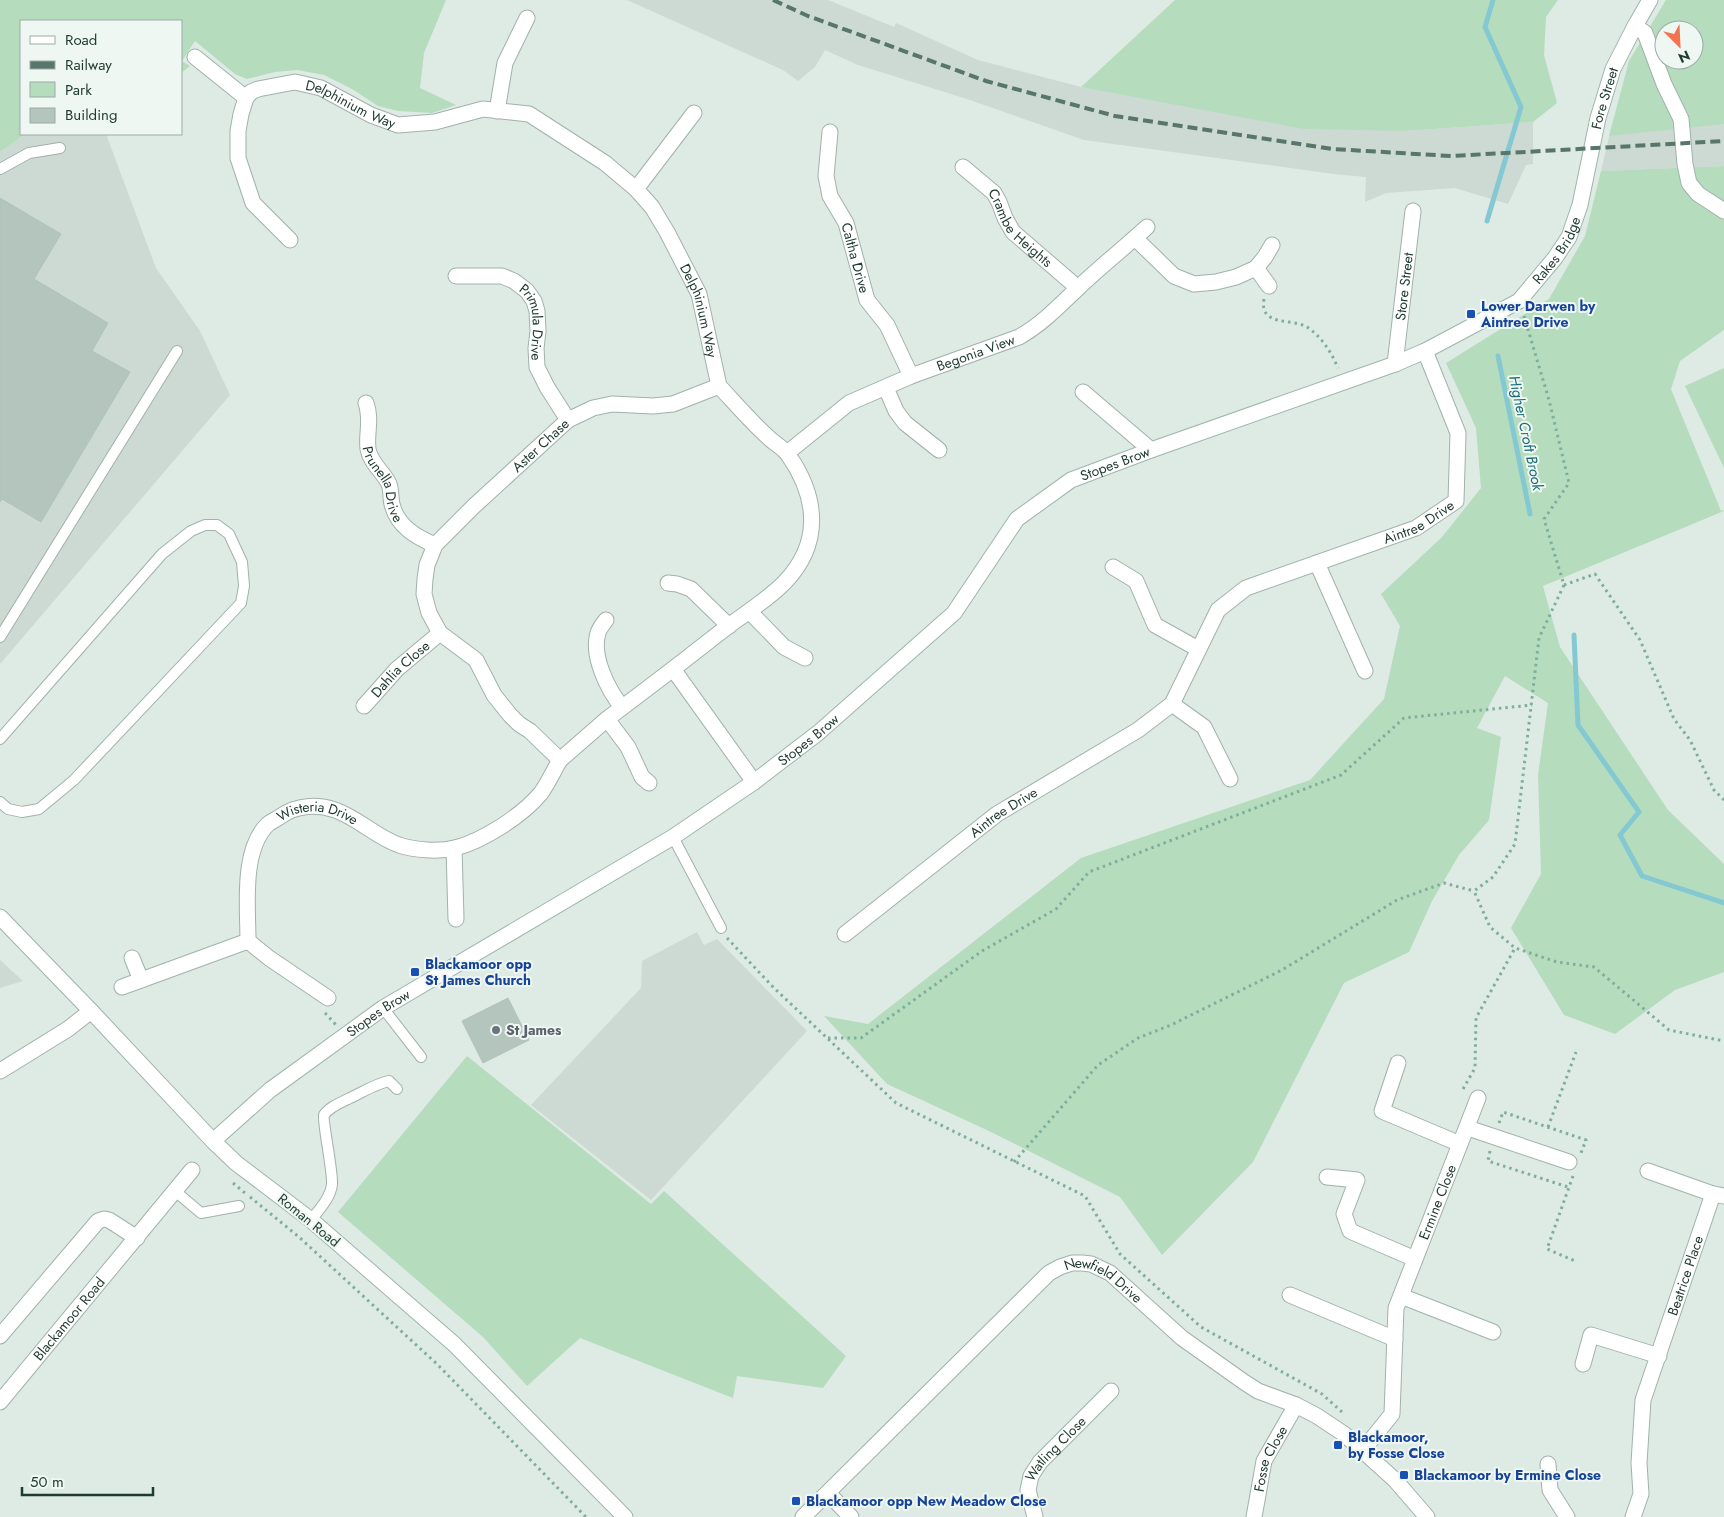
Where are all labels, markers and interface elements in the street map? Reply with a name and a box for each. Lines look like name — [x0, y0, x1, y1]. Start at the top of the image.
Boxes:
legend — [20, 20, 182, 135]
north arrow — [1654, 20, 1704, 70]
text: Road — [65, 29, 97, 51]
text: N — [1675, 45, 1693, 68]
text: Railway — [65, 54, 112, 76]
street label: Fore Street — [1586, 64, 1623, 131]
street label: Delphinium Way — [304, 75, 399, 134]
text: Park — [65, 79, 92, 101]
text: Building — [65, 104, 117, 126]
street label: Crambe Heights — [983, 185, 1057, 272]
street label: Rakes Bridge — [1527, 214, 1585, 288]
street label: Caltha Drive — [836, 220, 875, 295]
street label: Store Street — [1390, 251, 1418, 322]
street label: Delphinium Way — [675, 260, 723, 360]
street label: Primula Drive — [515, 279, 548, 361]
place label: Lower Darwen by Aintree Drive — [1480, 296, 1596, 332]
marker: Lower Darwen by Aintree Drive — [1465, 308, 1477, 320]
street label: Begonia View — [934, 329, 1018, 376]
water label: Higher Croft Brook — [1503, 373, 1549, 493]
street label: Aster Chase — [507, 414, 573, 477]
street label: Stopes Brow — [1077, 441, 1153, 486]
street label: Prunella Drive — [358, 444, 408, 526]
street label: Aintree Drive — [1380, 495, 1458, 549]
street label: Dahlia Close — [366, 636, 434, 702]
street label: Stopes Brow — [773, 709, 844, 770]
street label: Aintree Drive — [965, 782, 1041, 842]
street label: Wisteria Drive — [273, 796, 362, 830]
place label: Blackamoor opp St James Church — [425, 954, 532, 990]
marker: Blackamoor opp St James Church — [409, 966, 421, 978]
street label: Stopes Brow — [342, 984, 414, 1041]
place label: St James — [506, 1020, 562, 1040]
marker: St James — [490, 1024, 502, 1036]
street label: Ermine Close — [1414, 1162, 1461, 1243]
street label: Roman Road — [274, 1189, 344, 1251]
street label: Beatrice Place — [1662, 1233, 1708, 1318]
street label: Newfield Drive — [1061, 1253, 1147, 1308]
street label: Blackamoor Road — [28, 1273, 109, 1365]
street label: Watling Close — [1020, 1412, 1090, 1485]
street label: Fosse Close — [1249, 1422, 1292, 1493]
place label: Blackamoor, by Fosse Close — [1348, 1427, 1445, 1463]
marker: Blackamoor, by Fosse Close — [1332, 1439, 1344, 1451]
scale bar — [22, 1464, 154, 1496]
place label: Blackamoor by Ermine Close — [1414, 1465, 1601, 1485]
marker: Blackamoor by Ermine Close — [1398, 1469, 1410, 1481]
text: 50 m — [30, 1471, 64, 1493]
place label: Blackamoor opp New Meadow Close — [806, 1491, 1046, 1511]
marker: Blackamoor opp New Meadow Close — [790, 1495, 802, 1507]

